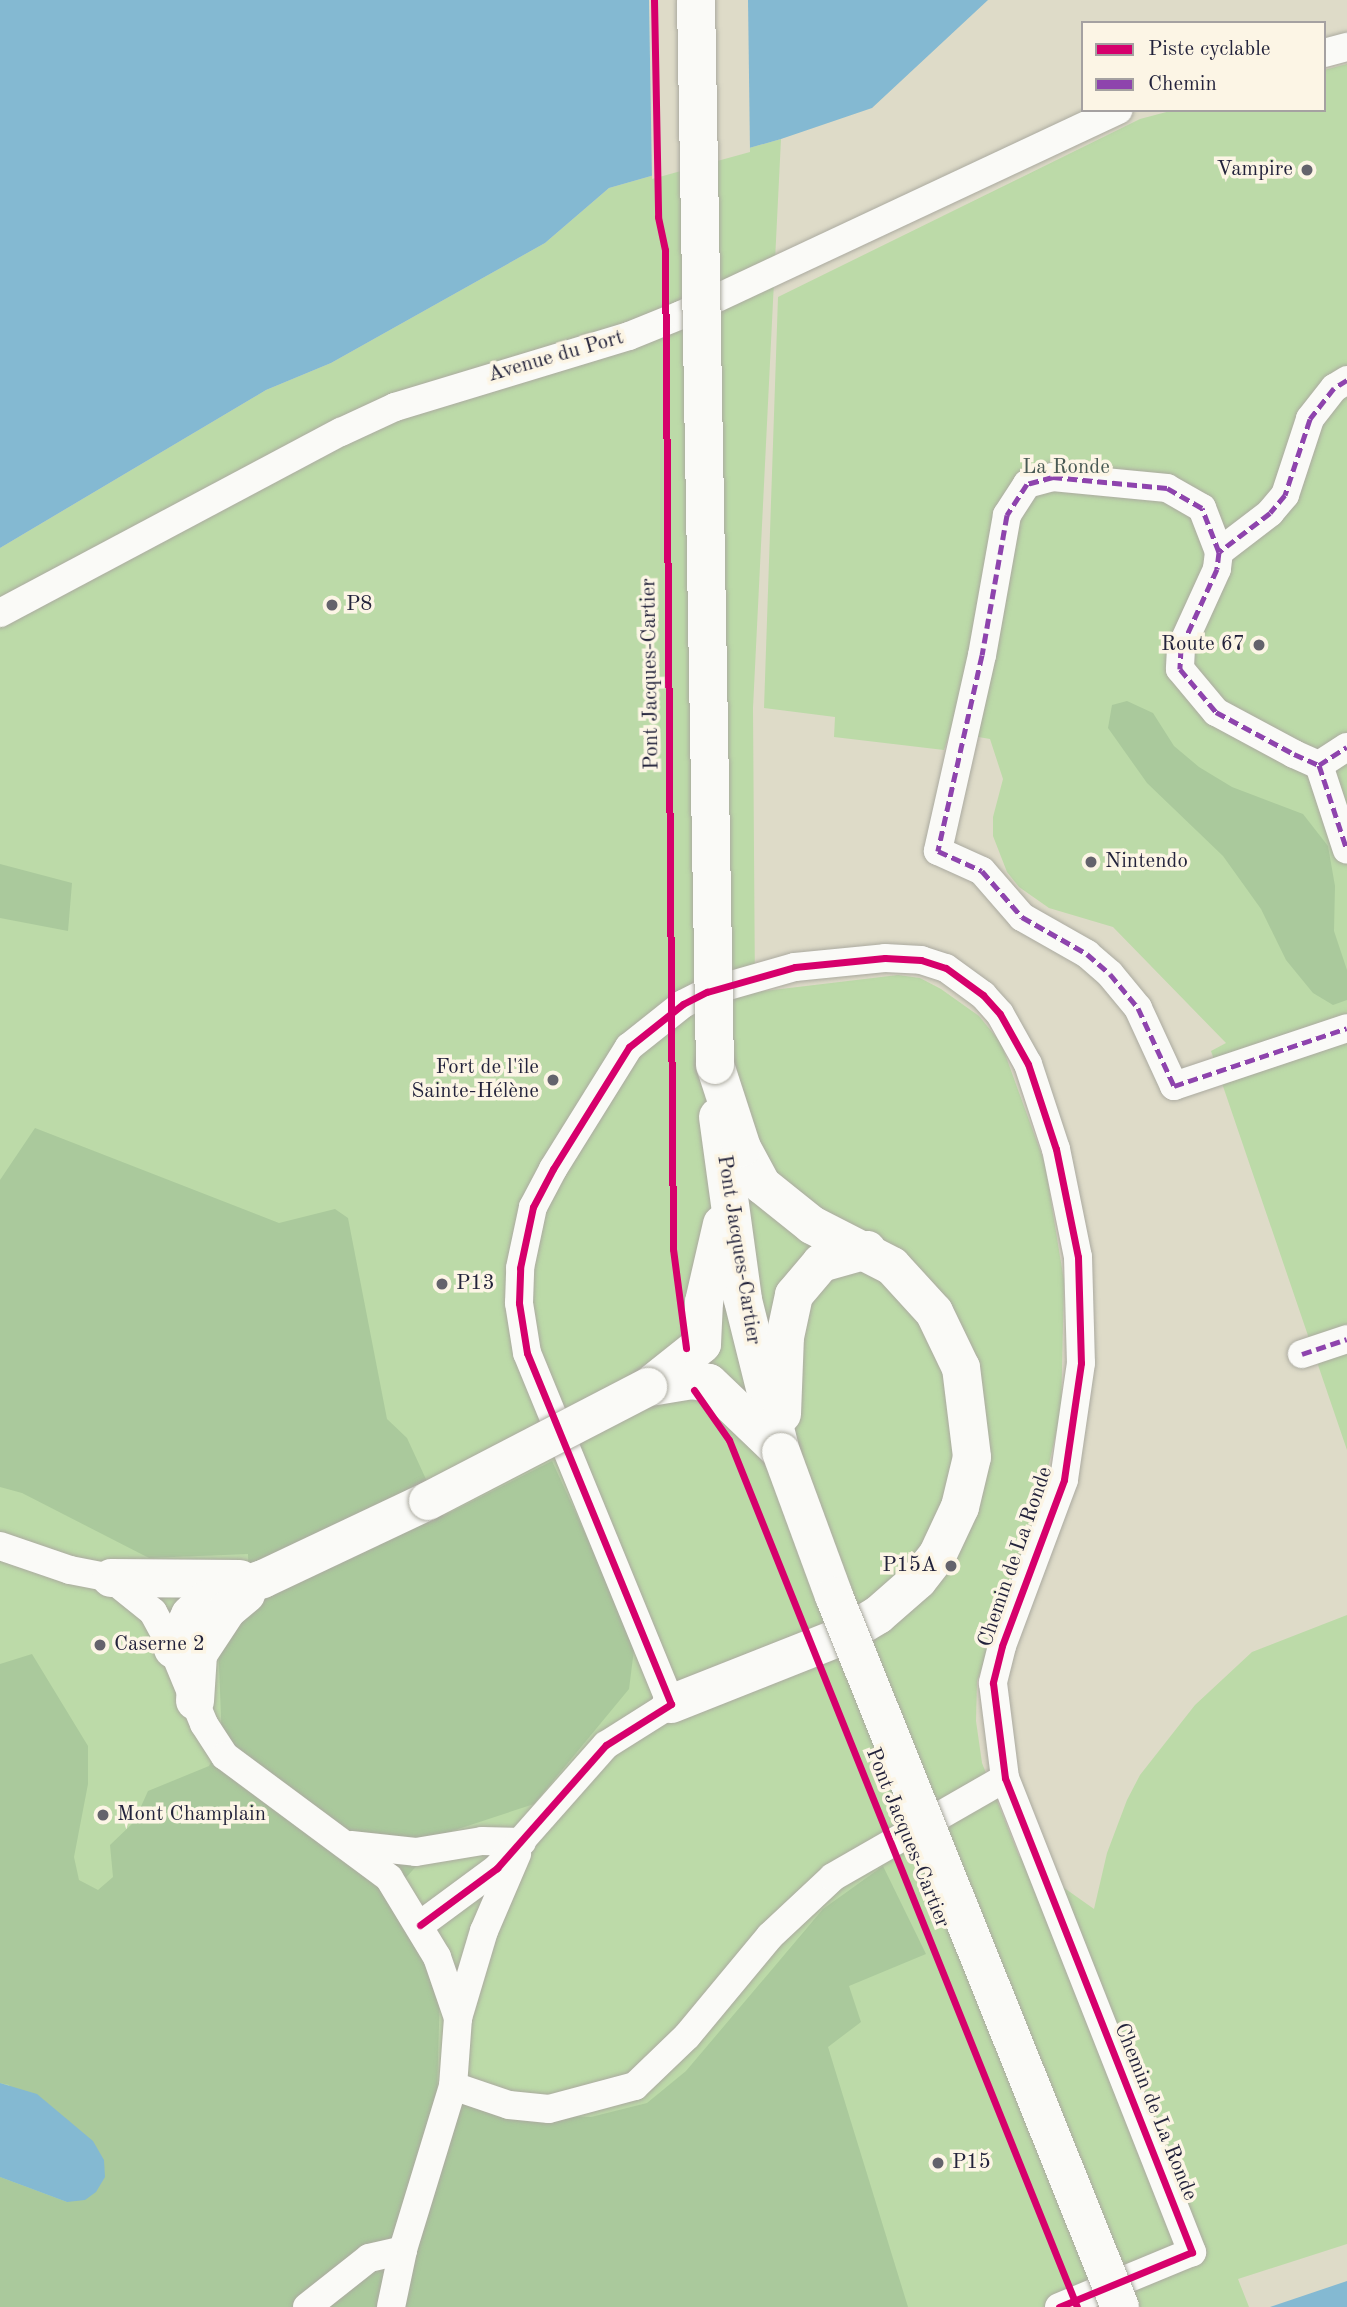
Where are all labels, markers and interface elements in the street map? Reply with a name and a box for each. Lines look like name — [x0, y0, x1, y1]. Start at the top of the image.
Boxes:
legend — [1081, 21, 1326, 112]
text: Piste cyclable — [1148, 39, 1271, 60]
text: Chemin — [1148, 74, 1217, 95]
place label: Vampire — [1217, 157, 1293, 183]
marker: Vampire — [1299, 162, 1315, 178]
street label: Avenue du Port — [485, 326, 627, 388]
park label: La Ronde — [1022, 455, 1110, 481]
street label: Pont Jacques-Cartier — [637, 578, 665, 770]
place label: P8 — [346, 592, 372, 618]
marker: P8 — [324, 597, 340, 613]
place label: Route 67 — [1161, 632, 1245, 658]
marker: Route 67 — [1251, 637, 1267, 653]
place label: Nintendo — [1105, 849, 1188, 875]
marker: Nintendo — [1083, 854, 1099, 870]
place label: Fort de l'île Sainte-Hélène — [411, 1055, 539, 1105]
marker: Fort de l'île Sainte-Hélène — [545, 1072, 561, 1088]
street label: Pont Jacques-Cartier — [711, 1153, 765, 1347]
place label: P13 — [456, 1271, 495, 1297]
marker: P13 — [434, 1276, 450, 1292]
street label: Chemin de La Ronde — [973, 1464, 1059, 1650]
place label: P15A — [882, 1553, 937, 1579]
marker: P15A — [943, 1558, 959, 1574]
place label: Caserne 2 — [114, 1632, 205, 1658]
marker: Caserne 2 — [92, 1637, 108, 1653]
street label: Pont Jacques-Cartier — [859, 1744, 955, 1932]
place label: Mont Champlain — [117, 1802, 266, 1828]
marker: Mont Champlain — [95, 1807, 111, 1823]
street label: Chemin de La Ronde — [1108, 2020, 1202, 2204]
place label: P15 — [952, 2150, 991, 2176]
marker: P15 — [930, 2155, 946, 2171]

